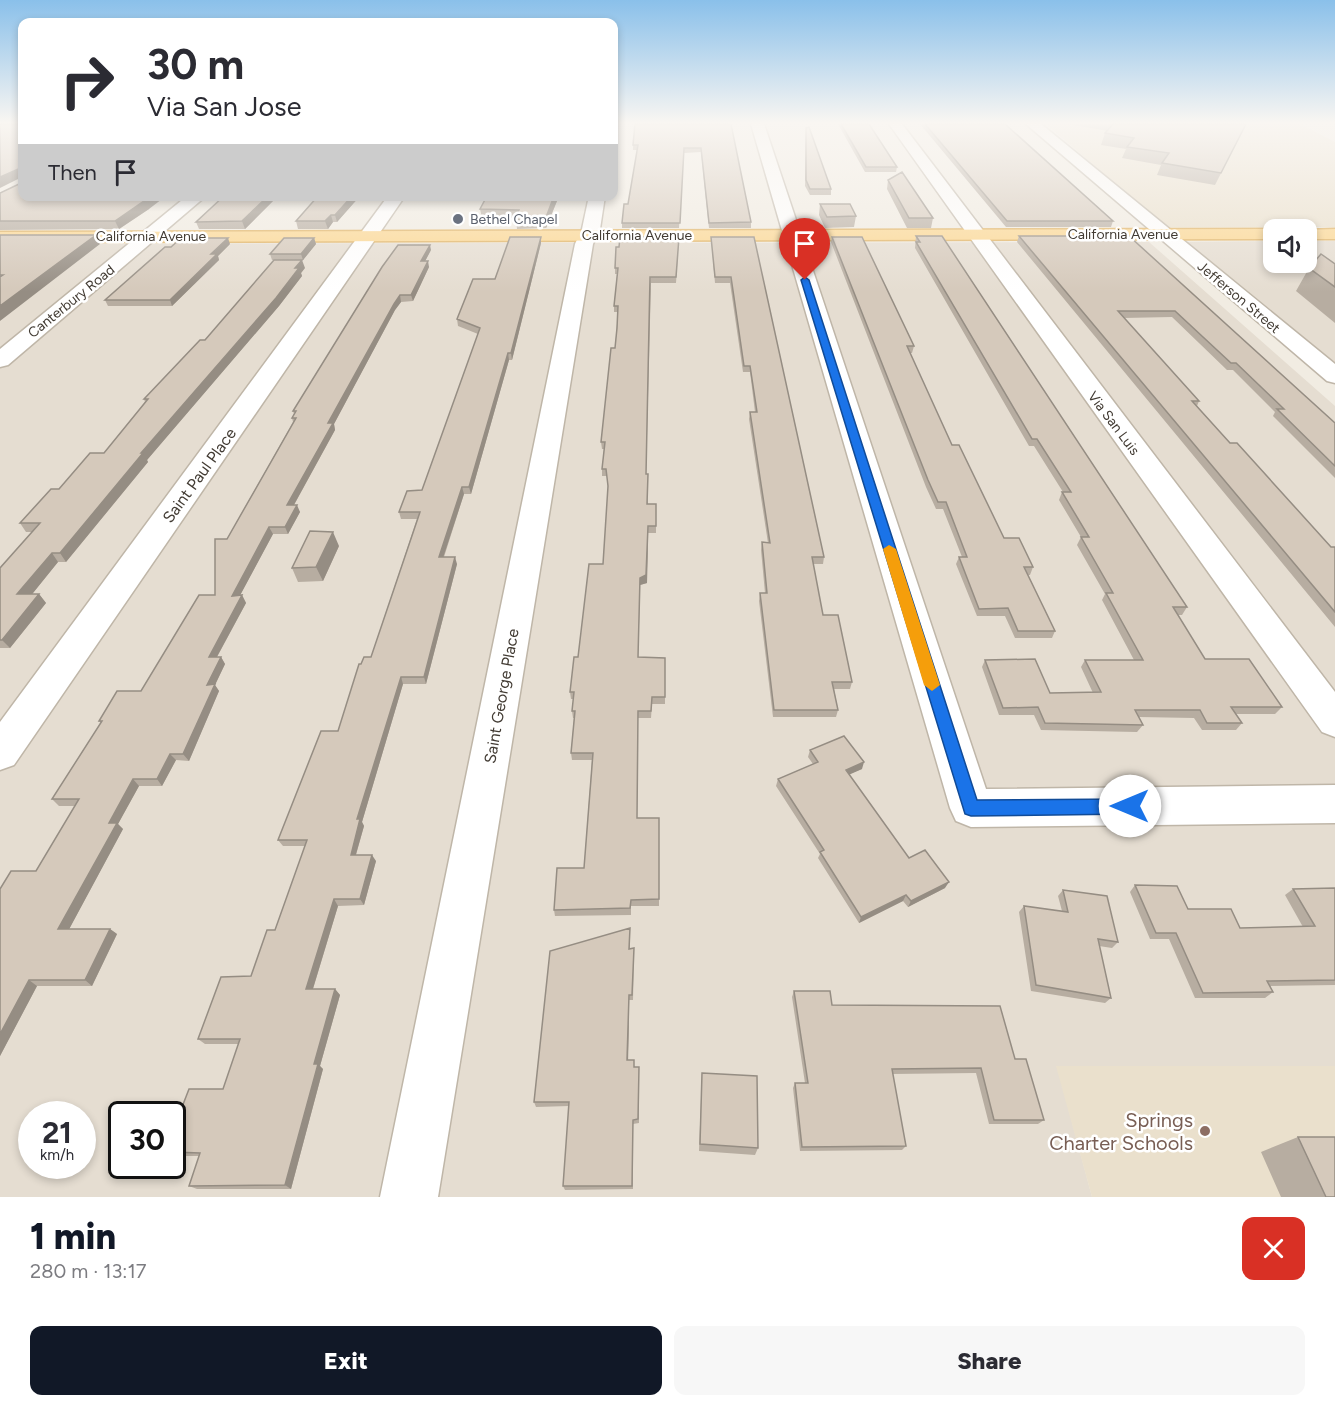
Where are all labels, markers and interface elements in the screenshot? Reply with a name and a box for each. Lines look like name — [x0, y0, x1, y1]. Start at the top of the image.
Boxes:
text: 30 m — [147, 39, 244, 90]
icon: right — [48, 42, 126, 120]
text: Via San Jose — [147, 90, 301, 123]
icon: arrive — [109, 156, 142, 189]
text: Then — [48, 159, 97, 186]
place label: Bethel Chapel — [470, 211, 558, 228]
marker: Bethel Chapel — [451, 212, 465, 226]
pin — [779, 218, 830, 280]
map controls — [1263, 219, 1317, 273]
button: sound — [1263, 219, 1317, 273]
street label: California Avenue — [1068, 226, 1179, 243]
street label: California Avenue — [582, 227, 693, 244]
icon: arrive — [788, 227, 821, 260]
street label: California Avenue — [96, 228, 207, 245]
street label: Jefferson Street — [1194, 258, 1283, 337]
street label: Canterbury Road — [25, 261, 118, 342]
street label: Via San Luis — [1084, 388, 1143, 459]
street label: Saint Paul Place — [159, 424, 240, 526]
street label: Saint George Place — [480, 627, 523, 765]
position arrow — [1098, 774, 1162, 838]
speed limit sign: 30 — [108, 1101, 186, 1179]
place label: Springs Charter Schools — [1049, 1108, 1193, 1155]
text: 21 — [42, 1114, 72, 1151]
marker: Springs Charter Schools — [1198, 1124, 1212, 1138]
text: km/h — [40, 1146, 74, 1164]
text: 1 min — [30, 1215, 116, 1258]
button: close — [1242, 1217, 1305, 1280]
text: 280 m · 13:17 — [30, 1259, 146, 1283]
button: Exit — [30, 1326, 662, 1395]
button: Share — [674, 1326, 1305, 1395]

